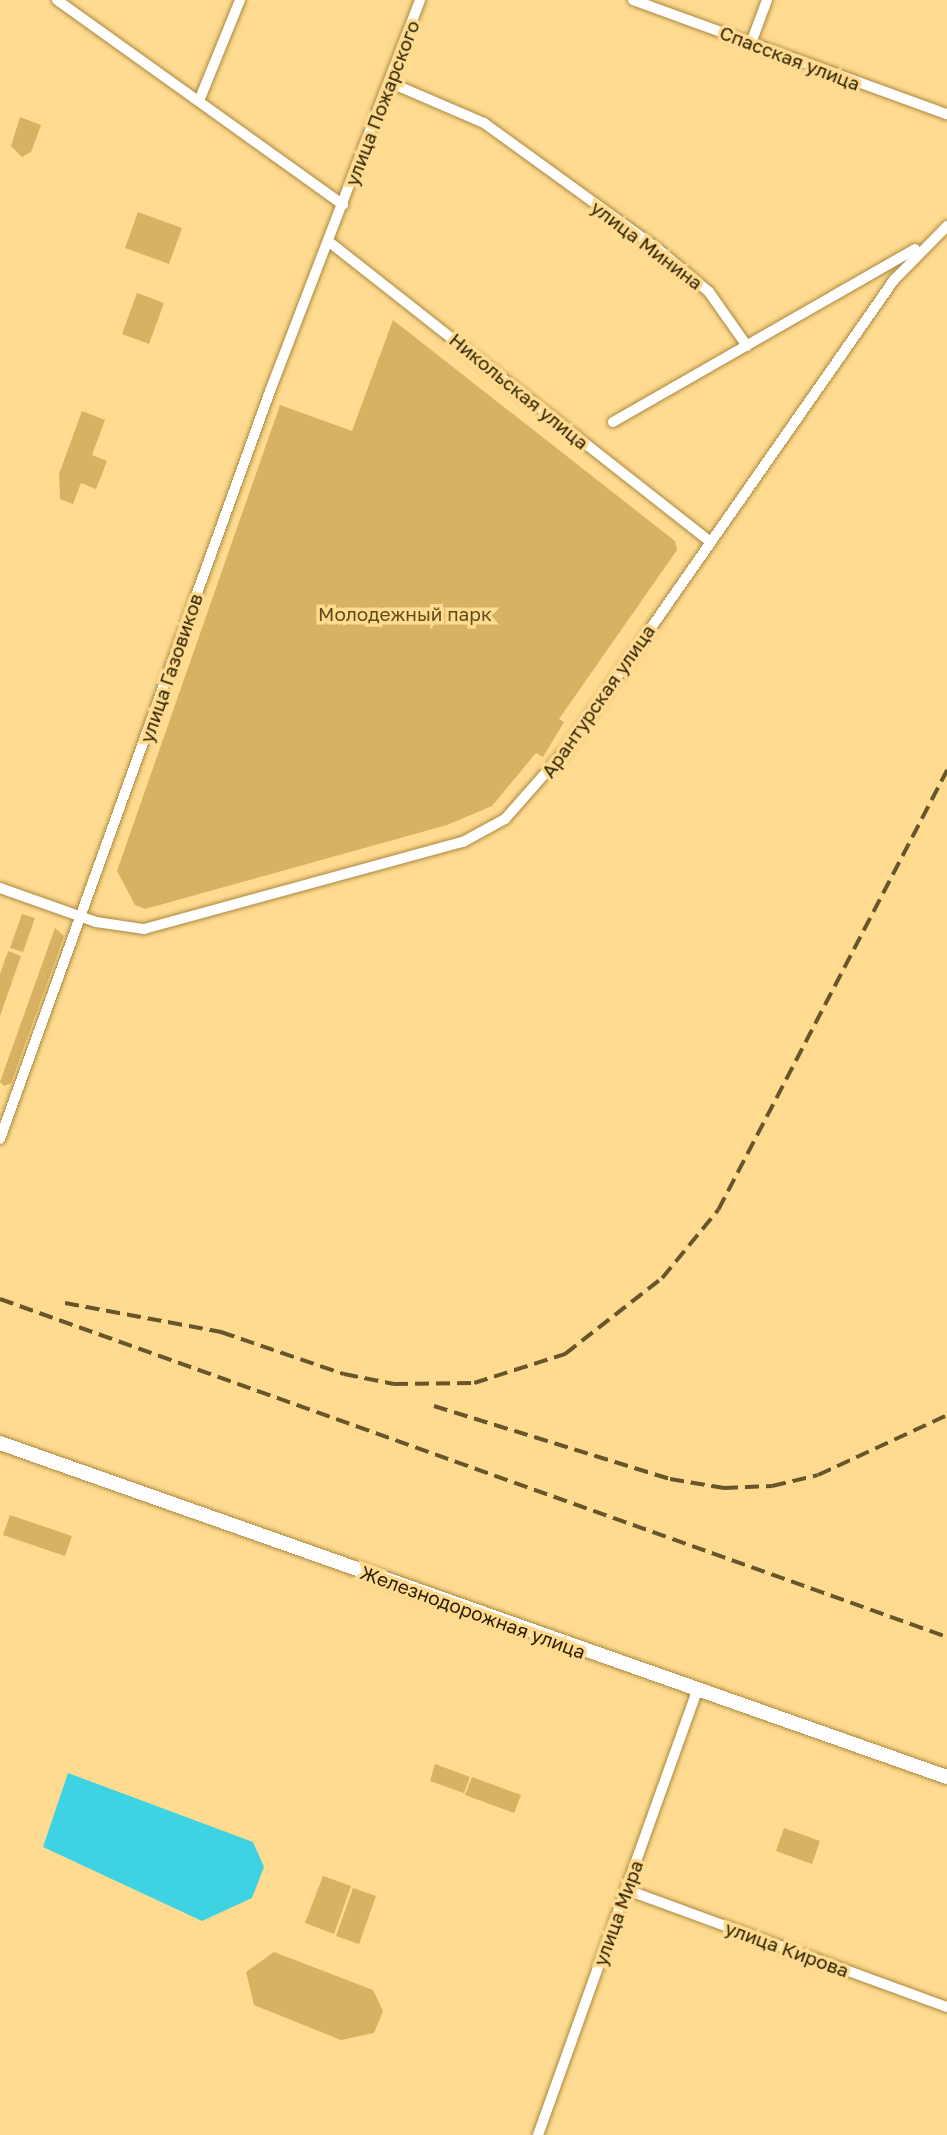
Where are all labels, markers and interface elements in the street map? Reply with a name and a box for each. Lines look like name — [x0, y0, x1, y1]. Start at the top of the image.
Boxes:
street label: улица Пожарского — [340, 17, 424, 189]
street label: Спасская улица — [717, 21, 863, 95]
street label: улица Минина — [587, 196, 707, 294]
street label: Никольская улица — [445, 328, 593, 454]
street label: улица Газовиков — [135, 590, 207, 746]
park label: Молодежный парк — [318, 603, 492, 625]
street label: Арантурская улица — [537, 620, 659, 782]
street label: Железнодорожная улица — [357, 1561, 589, 1663]
street label: улица Мира — [588, 1857, 648, 1969]
street label: улица Кирова — [722, 1916, 852, 1982]

